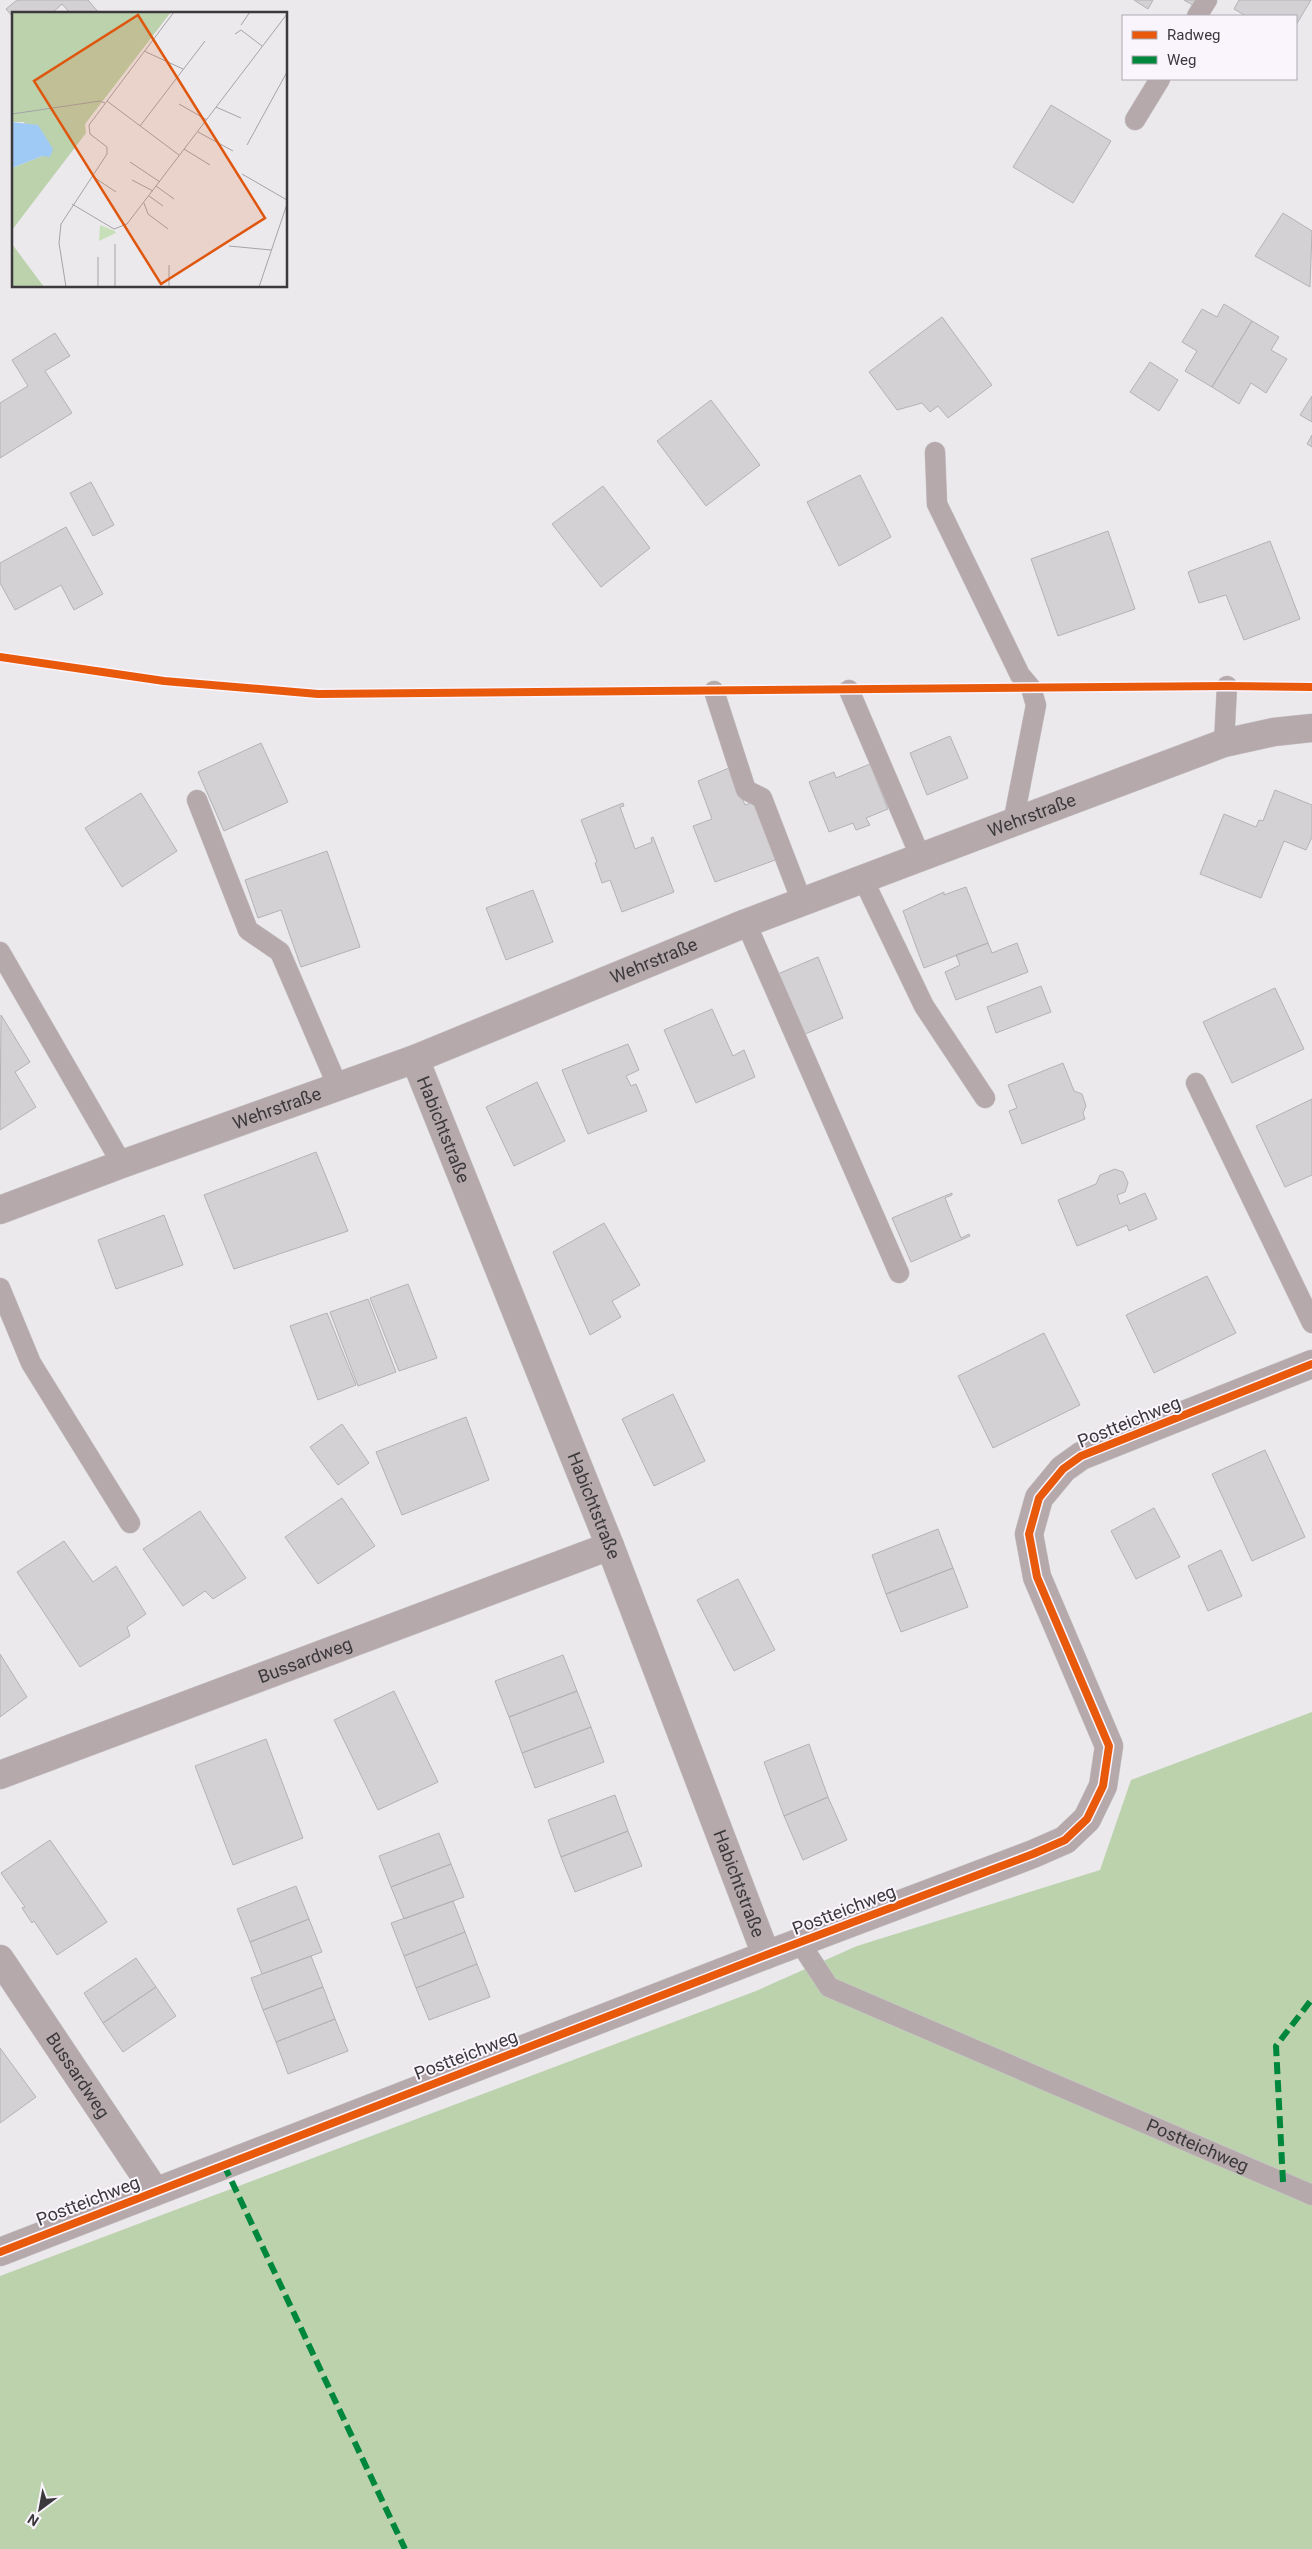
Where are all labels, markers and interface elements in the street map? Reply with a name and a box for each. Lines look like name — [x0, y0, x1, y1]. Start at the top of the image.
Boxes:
inset map — [12, 12, 288, 288]
legend — [1122, 15, 1297, 80]
text: Radweg — [1167, 26, 1221, 44]
text: Weg — [1167, 51, 1196, 69]
street label: Wehrstraße — [985, 789, 1079, 841]
street label: Wehrstraße — [607, 933, 700, 988]
street label: Habichtstraße — [413, 1073, 475, 1186]
street label: Wehrstraße — [230, 1083, 324, 1133]
street label: Postteichweg — [1074, 1391, 1183, 1452]
street label: Habichtstraße — [563, 1449, 625, 1562]
street label: Bussardweg — [255, 1633, 355, 1687]
street label: Habichtstraße — [709, 1827, 769, 1940]
street label: Postteichweg — [789, 1880, 898, 1939]
street label: Postteichweg — [411, 2025, 520, 2084]
street label: Bussardweg — [42, 2028, 114, 2122]
street label: Postteichweg — [1144, 2114, 1252, 2176]
street label: Postteichweg — [33, 2171, 142, 2230]
north arrow — [15, 2484, 65, 2534]
text: N — [25, 2511, 42, 2529]

